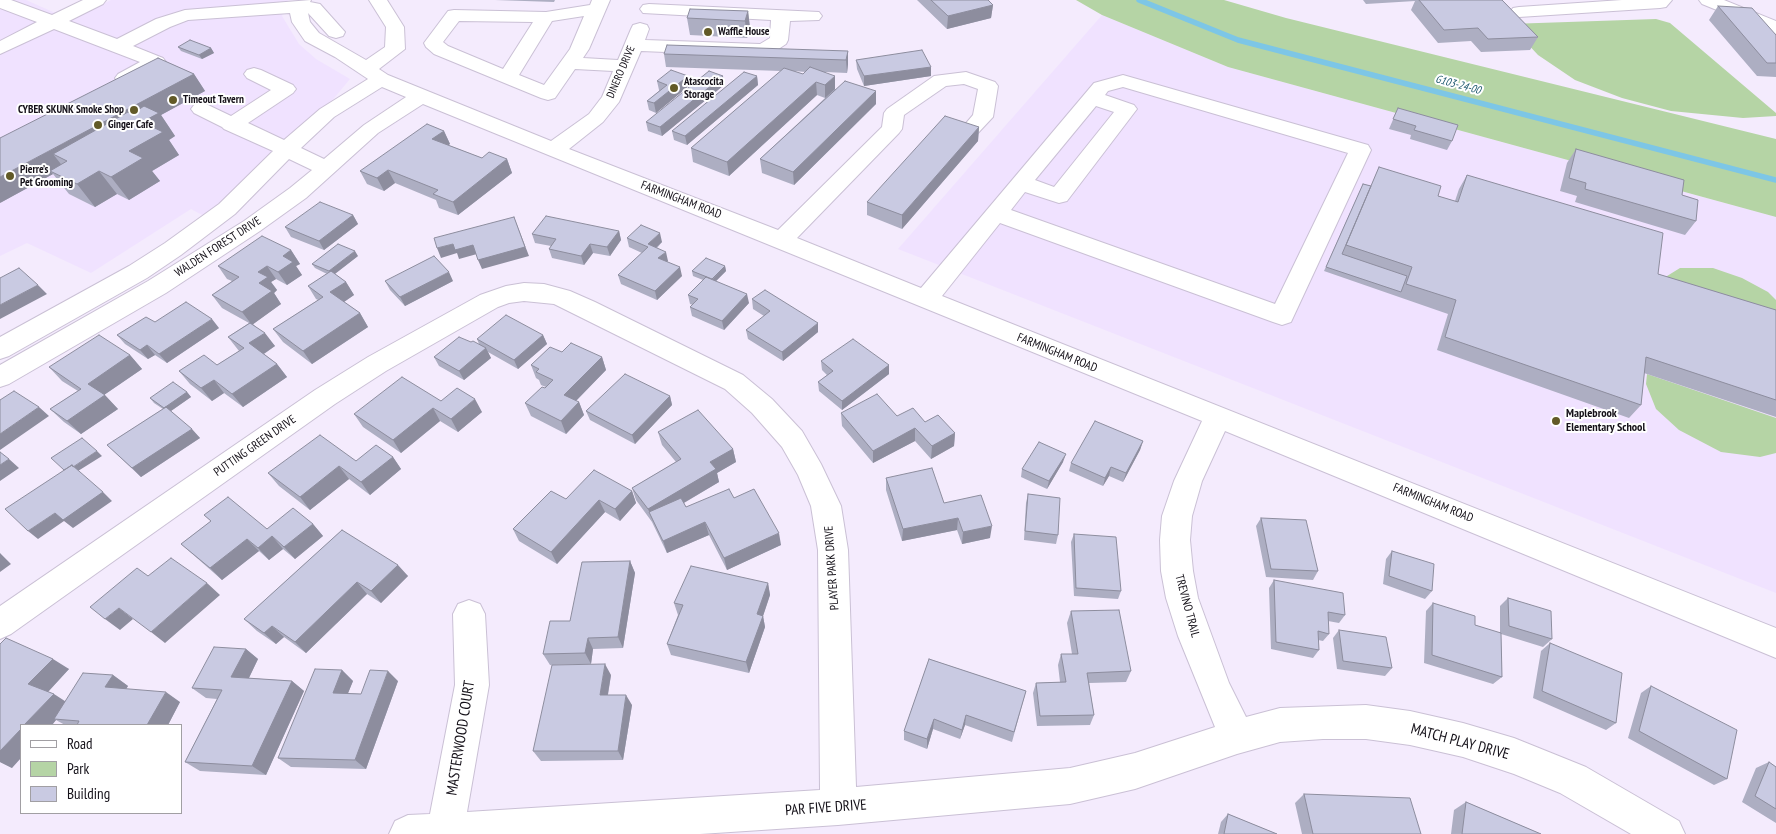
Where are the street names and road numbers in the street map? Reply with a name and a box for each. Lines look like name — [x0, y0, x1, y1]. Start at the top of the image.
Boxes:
street label: DINERO DRIVE — [604, 44, 638, 100]
street label: FARMINGHAM ROAD — [639, 178, 723, 222]
street label: WALDEN FOREST DRIVE — [172, 214, 264, 280]
street label: FARMINGHAM ROAD — [1015, 330, 1099, 376]
street label: PUTTING GREEN DRIVE — [211, 412, 299, 480]
street label: FARMINGHAM ROAD — [1391, 480, 1475, 526]
street label: PLAYER PARK DRIVE — [822, 525, 842, 611]
street label: TREVINO TRAIL — [1172, 573, 1202, 639]
street label: MASTERWOOD COURT — [443, 679, 479, 797]
street label: MATCH PLAY DRIVE — [1409, 720, 1511, 764]
street label: PAR FIVE DRIVE — [785, 796, 867, 820]

